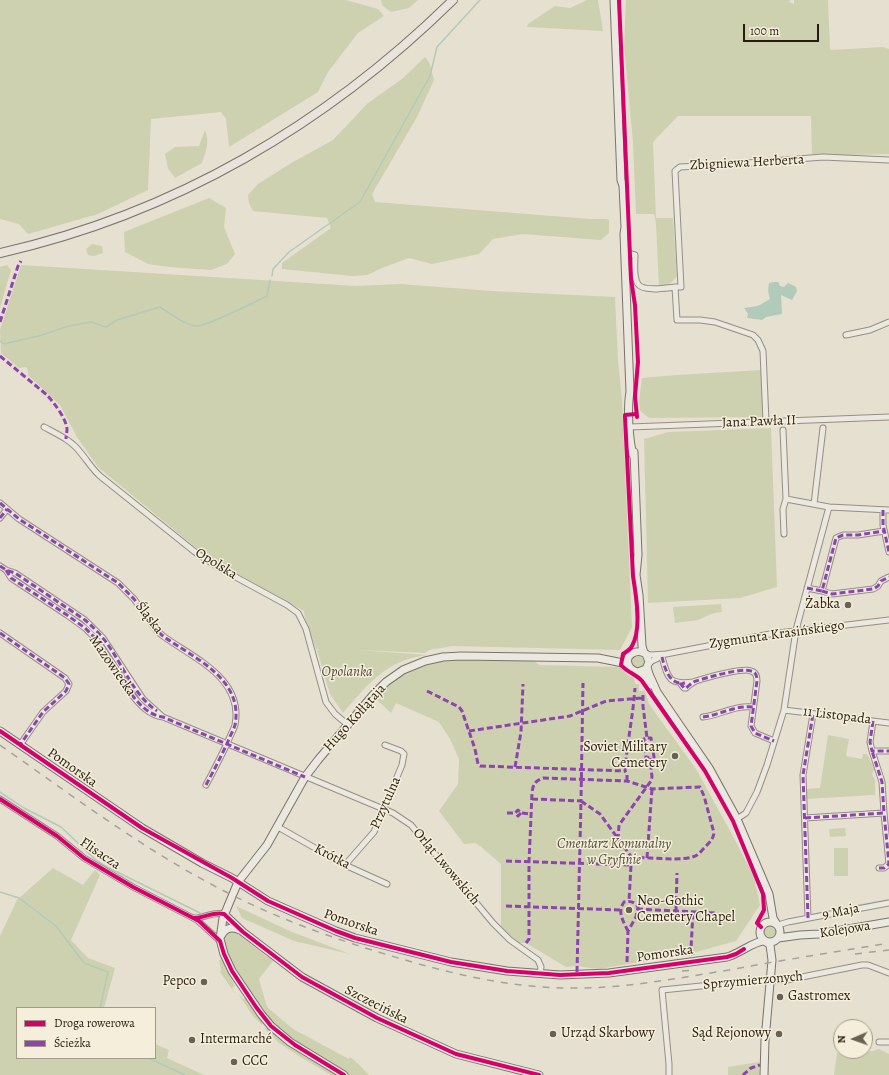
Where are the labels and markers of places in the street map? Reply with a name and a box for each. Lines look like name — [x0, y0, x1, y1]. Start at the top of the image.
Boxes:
place label: Żabka — [805, 597, 840, 613]
marker: Żabka — [843, 600, 853, 610]
place label: Soviet Military Cemetery — [583, 740, 667, 772]
marker: Soviet Military Cemetery — [670, 751, 680, 761]
place label: Neo-Gothic Cemetery Chapel — [637, 894, 735, 926]
marker: Neo-Gothic Cemetery Chapel — [624, 905, 634, 915]
place label: Pepco — [163, 974, 196, 990]
marker: Pepco — [199, 977, 209, 987]
place label: Gastromex — [788, 989, 850, 1005]
marker: Gastromex — [775, 992, 785, 1002]
place label: Urząd Skarbowy — [561, 1026, 655, 1042]
place label: Sąd Rejonowy — [692, 1026, 771, 1042]
marker: Urząd Skarbowy — [548, 1029, 558, 1039]
marker: Sąd Rejonowy — [774, 1029, 784, 1039]
place label: Intermarché — [200, 1032, 272, 1048]
marker: Intermarché — [187, 1035, 197, 1045]
place label: CCC — [242, 1054, 268, 1070]
marker: CCC — [229, 1057, 239, 1067]

